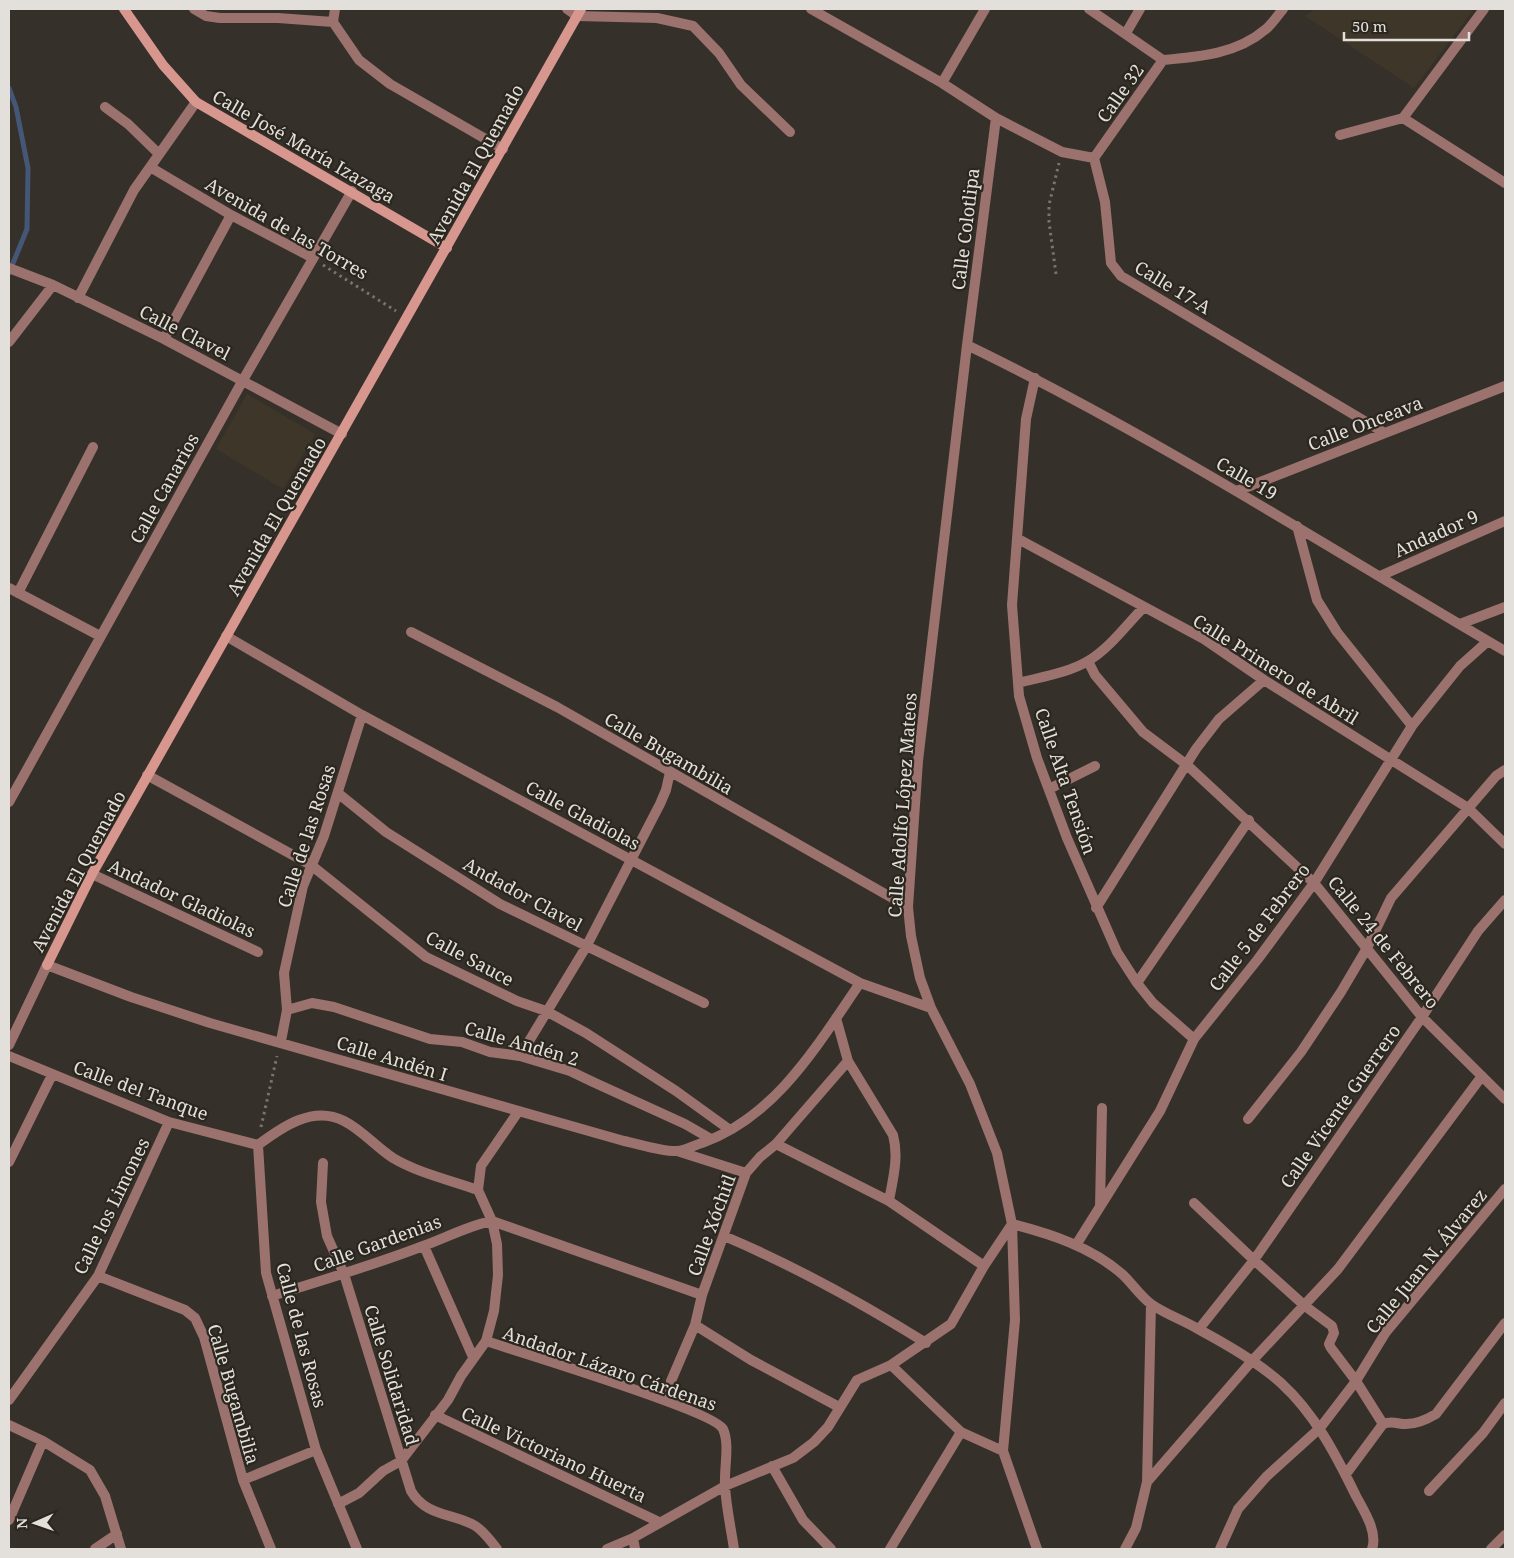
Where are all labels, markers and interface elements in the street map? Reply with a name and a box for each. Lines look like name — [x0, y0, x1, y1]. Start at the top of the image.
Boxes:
scale bar — [1344, 10, 1469, 42]
text: 50 m — [1352, 16, 1387, 36]
street label: Calle 32 — [1091, 59, 1149, 127]
street label: Avenida El Quemado — [421, 80, 529, 248]
street label: Calle José María Izazaga — [208, 84, 400, 208]
street label: Calle Colotlipa — [946, 167, 984, 291]
street label: Avenida de las Torres — [201, 172, 373, 284]
street label: Calle 17-A — [1130, 255, 1216, 319]
street label: Calle Clavel — [135, 299, 235, 365]
street label: Calle Onceava — [1304, 390, 1426, 456]
street label: Calle Canarios — [124, 429, 204, 547]
street label: Avenida El Quemado — [221, 432, 331, 600]
street label: Calle 19 — [1212, 451, 1282, 505]
street label: Andador 9 — [1390, 504, 1482, 562]
street label: Calle Primero de Abril — [1189, 608, 1364, 730]
street label: Calle Adolfo López Mateos — [882, 692, 922, 918]
street label: Calle Alta Tensión — [1030, 705, 1102, 858]
street label: Calle Bugambilia — [600, 706, 738, 800]
street label: Calle de las Rosas — [272, 761, 340, 911]
street label: Calle Gladiolas — [522, 775, 644, 855]
street label: Avenida El Quemado — [25, 786, 131, 956]
street label: Andador Clavel — [459, 851, 587, 937]
street label: Andador Gladiolas — [105, 853, 259, 943]
street label: Calle 5 de Febrero — [1203, 858, 1315, 996]
street label: Calle 24 de Febrero — [1323, 871, 1445, 1013]
street label: Calle Sauce — [422, 925, 518, 991]
street label: Calle Andén 2 — [462, 1015, 582, 1071]
street label: Calle Vicente Guerrero — [1274, 1019, 1406, 1193]
street label: Calle Andén I — [334, 1030, 450, 1086]
street label: Calle del Tanque — [70, 1054, 212, 1126]
street label: Calle los Limones — [68, 1134, 154, 1278]
street label: Calle Xóchitl — [681, 1170, 741, 1279]
street label: Calle Juan N. Álvarez — [1360, 1184, 1492, 1338]
street label: Calle Gardenias — [310, 1209, 444, 1277]
street label: Calle de las Rosas — [271, 1260, 333, 1410]
street label: Calle Solidaridad — [359, 1302, 425, 1448]
street label: Andador Lázaro Cárdenas — [500, 1320, 720, 1416]
street label: Calle Bugambilia — [202, 1321, 266, 1467]
street label: Calle Victoriano Huerta — [458, 1401, 650, 1507]
north arrow — [10, 1498, 60, 1548]
text: N — [12, 1518, 31, 1529]

